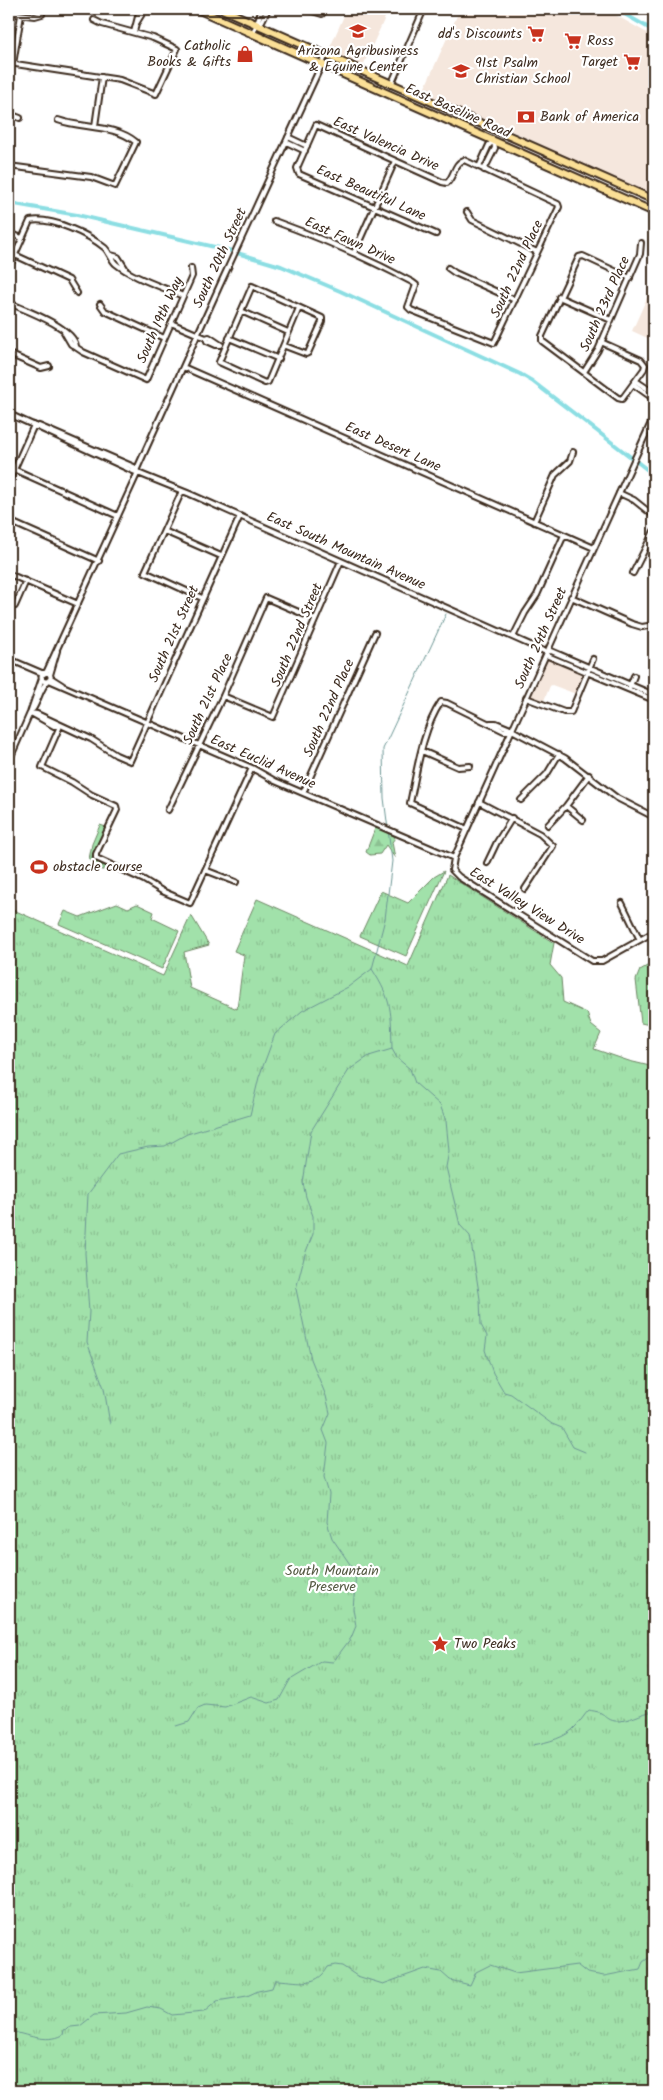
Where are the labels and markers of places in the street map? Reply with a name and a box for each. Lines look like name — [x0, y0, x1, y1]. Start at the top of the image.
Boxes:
school or university icon: Arizona Agribusiness & Equine Center — [348, 21, 368, 41]
place label: dd's Discounts — [438, 23, 522, 45]
supermarket icon: dd's Discounts — [526, 24, 546, 44]
place label: Ross — [587, 30, 613, 52]
supermarket icon: Ross — [563, 31, 583, 51]
place label: Catholic Books & Gifts — [147, 35, 231, 73]
place label: Arizona Agribusiness & Equine Center — [298, 40, 418, 78]
shop icon: Catholic Books & Gifts — [235, 44, 255, 64]
place label: Target — [581, 51, 619, 73]
place label: 91st Psalm Christian School — [475, 52, 571, 90]
supermarket icon: Target — [622, 52, 642, 72]
school or university icon: 91st Psalm Christian School — [451, 61, 471, 81]
place label: Bank of America — [540, 106, 639, 128]
bank icon: Bank of America — [516, 107, 536, 127]
place label: obstacle course — [53, 856, 143, 878]
sports icon: obstacle course — [29, 857, 49, 877]
place label: Two Peaks — [454, 1633, 516, 1655]
place icon: Two Peaks — [430, 1634, 450, 1654]

